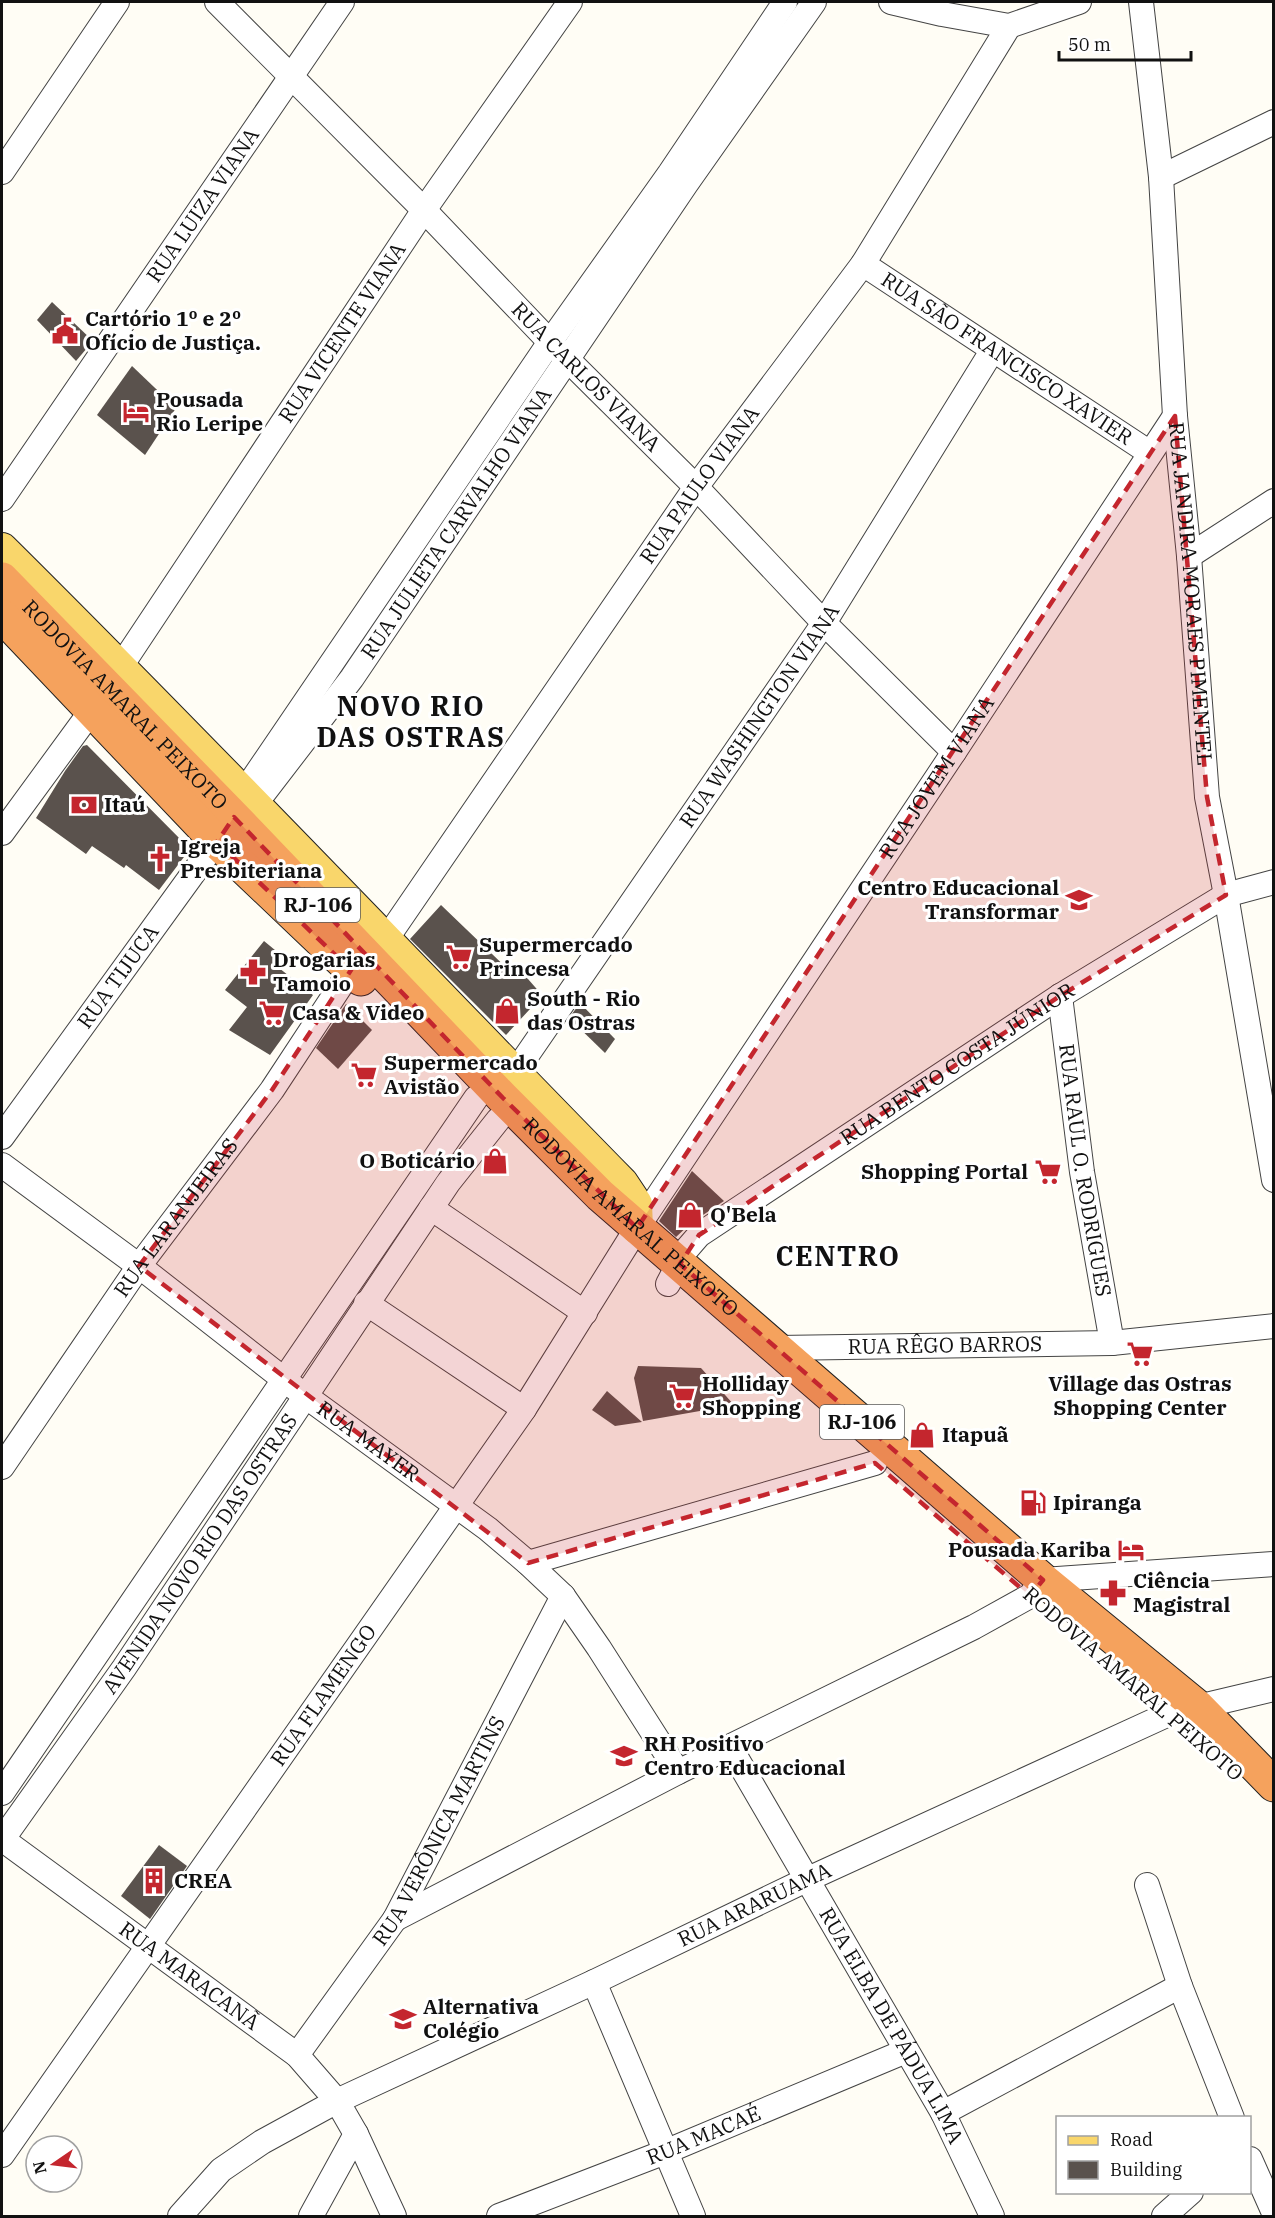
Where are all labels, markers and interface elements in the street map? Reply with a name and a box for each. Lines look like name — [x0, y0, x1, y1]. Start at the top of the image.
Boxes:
scale bar — [1059, 24, 1191, 62]
text: 50 m — [1068, 33, 1111, 56]
street label: RUA LUIZA VIANA — [139, 121, 265, 287]
street label: RUA VICENTE VIANA — [271, 236, 412, 428]
street label: RUA SÃO FRANCISCO XAVIER — [876, 265, 1138, 451]
street label: RUA CARLOS VIANA — [506, 295, 668, 458]
place label: Cartório 1º e 2º Ofício de Justiça. — [85, 304, 261, 356]
public building icon: Cartório 1º e 2º Ofício de Justiça. — [50, 316, 80, 346]
street label: RUA JULIETA CARVALHO VIANA — [354, 381, 558, 664]
place label: Pousada Rio Leripe — [156, 385, 263, 437]
hotel icon: Pousada Rio Leripe — [121, 397, 151, 427]
street label: RUA PAULO VIANA — [633, 399, 765, 569]
street label: RUA JANDIRA MORAES PIMENTEL — [1163, 421, 1220, 766]
street label: RODOVIA AMARAL PEIXOTO — [17, 593, 234, 816]
street label: RUA WASHINGTON VIANA — [672, 598, 846, 833]
district label: NOVO RIO DAS OSTRAS — [317, 688, 506, 754]
street label: RUA JOVEM VIANA — [872, 690, 1000, 863]
bank icon: Itaú — [69, 790, 99, 820]
place label: Itaú — [104, 790, 146, 818]
place label: Igreja Presbiteriana — [180, 832, 322, 884]
church icon: Igreja Presbiteriana — [145, 844, 175, 874]
place label: Centro Educacional Transformar — [857, 873, 1060, 925]
school or university icon: Centro Educacional Transformar — [1064, 885, 1094, 915]
road number: RJ-106 — [276, 888, 360, 922]
street label: RUA TIJUCA — [70, 918, 165, 1034]
place label: Supermercado Princesa — [479, 930, 633, 982]
supermarket icon: Supermercado Princesa — [444, 942, 474, 972]
place label: Drogarias Tamoio — [273, 945, 375, 997]
pharmacy icon: Drogarias Tamoio — [238, 957, 268, 987]
street label: RUA BENTO COSTA JÚNIOR — [834, 976, 1079, 1151]
place label: South - Rio das Ostras — [527, 984, 640, 1036]
shop icon: South - Rio das Ostras — [492, 996, 522, 1026]
supermarket icon: Casa & Video — [257, 998, 287, 1028]
place label: Casa & Video — [292, 998, 424, 1026]
street label: RUA RAUL O. RODRIGUES — [1053, 1042, 1119, 1299]
place label: Supermercado Avistão — [384, 1048, 538, 1100]
supermarket icon: Supermercado Avistão — [349, 1060, 379, 1090]
street label: RODOVIA AMARAL PEIXOTO — [517, 1111, 745, 1322]
street label: RUA LARANJEIRAS — [107, 1132, 244, 1302]
place label: O Boticário — [359, 1146, 475, 1174]
shop icon: O Boticário — [480, 1146, 510, 1176]
place label: Shopping Portal — [861, 1157, 1028, 1185]
supermarket icon: Shopping Portal — [1033, 1157, 1063, 1187]
shop icon: Q'Bela — [675, 1200, 705, 1230]
place label: Q'Bela — [710, 1200, 777, 1228]
district label: CENTRO — [776, 1238, 900, 1273]
street label: RUA RÊGO BARROS — [847, 1329, 1042, 1360]
supermarket icon: Village das Ostras Shopping Center — [1125, 1339, 1155, 1369]
place label: Holliday Shopping — [702, 1369, 802, 1421]
place label: Village das Ostras Shopping Center — [1048, 1369, 1232, 1421]
supermarket icon: Holliday Shopping — [667, 1381, 697, 1411]
street label: RUA MAYER — [312, 1394, 426, 1488]
road number: RJ-106 — [820, 1405, 904, 1439]
street label: AVENIDA NOVO RIO DAS OSTRAS — [95, 1408, 303, 1699]
shop icon: Itapuã — [907, 1420, 937, 1450]
place label: Itapuã — [942, 1420, 1009, 1448]
fuel station icon: Ipiranga — [1018, 1488, 1048, 1518]
place label: Ipiranga — [1053, 1488, 1142, 1516]
place label: Pousada Kariba — [948, 1535, 1111, 1563]
hotel icon: Pousada Kariba — [1116, 1535, 1146, 1565]
place label: Ciência Magistral — [1133, 1566, 1231, 1618]
pharmacy icon: Ciência Magistral — [1098, 1578, 1128, 1608]
street label: RODOVIA AMARAL PEIXOTO — [1018, 1580, 1250, 1787]
street label: RUA FLAMENGO — [263, 1618, 382, 1771]
street label: RUA VERÔNICA MARTINS — [365, 1711, 511, 1951]
place label: RH Positivo Centro Educacional — [644, 1729, 846, 1781]
school or university icon: RH Positivo Centro Educacional — [609, 1741, 639, 1771]
street label: RUA ARARUAMA — [673, 1855, 836, 1953]
building icon: CREA — [139, 1866, 169, 1896]
place label: CREA — [174, 1866, 232, 1894]
street label: RUA ELBA DE PÁDUA LIMA — [813, 1902, 971, 2149]
street label: RUA MARACANÃ — [114, 1915, 266, 2036]
place label: Alternativa Colégio — [423, 1992, 539, 2044]
school or university icon: Alternativa Colégio — [388, 2004, 418, 2034]
street label: RUA MACAÉ — [642, 2098, 765, 2171]
legend — [1056, 2116, 1251, 2194]
text: Road — [1110, 2128, 1153, 2151]
north arrow — [24, 2134, 84, 2194]
text: Building — [1110, 2158, 1182, 2181]
text: N — [28, 2159, 51, 2176]

